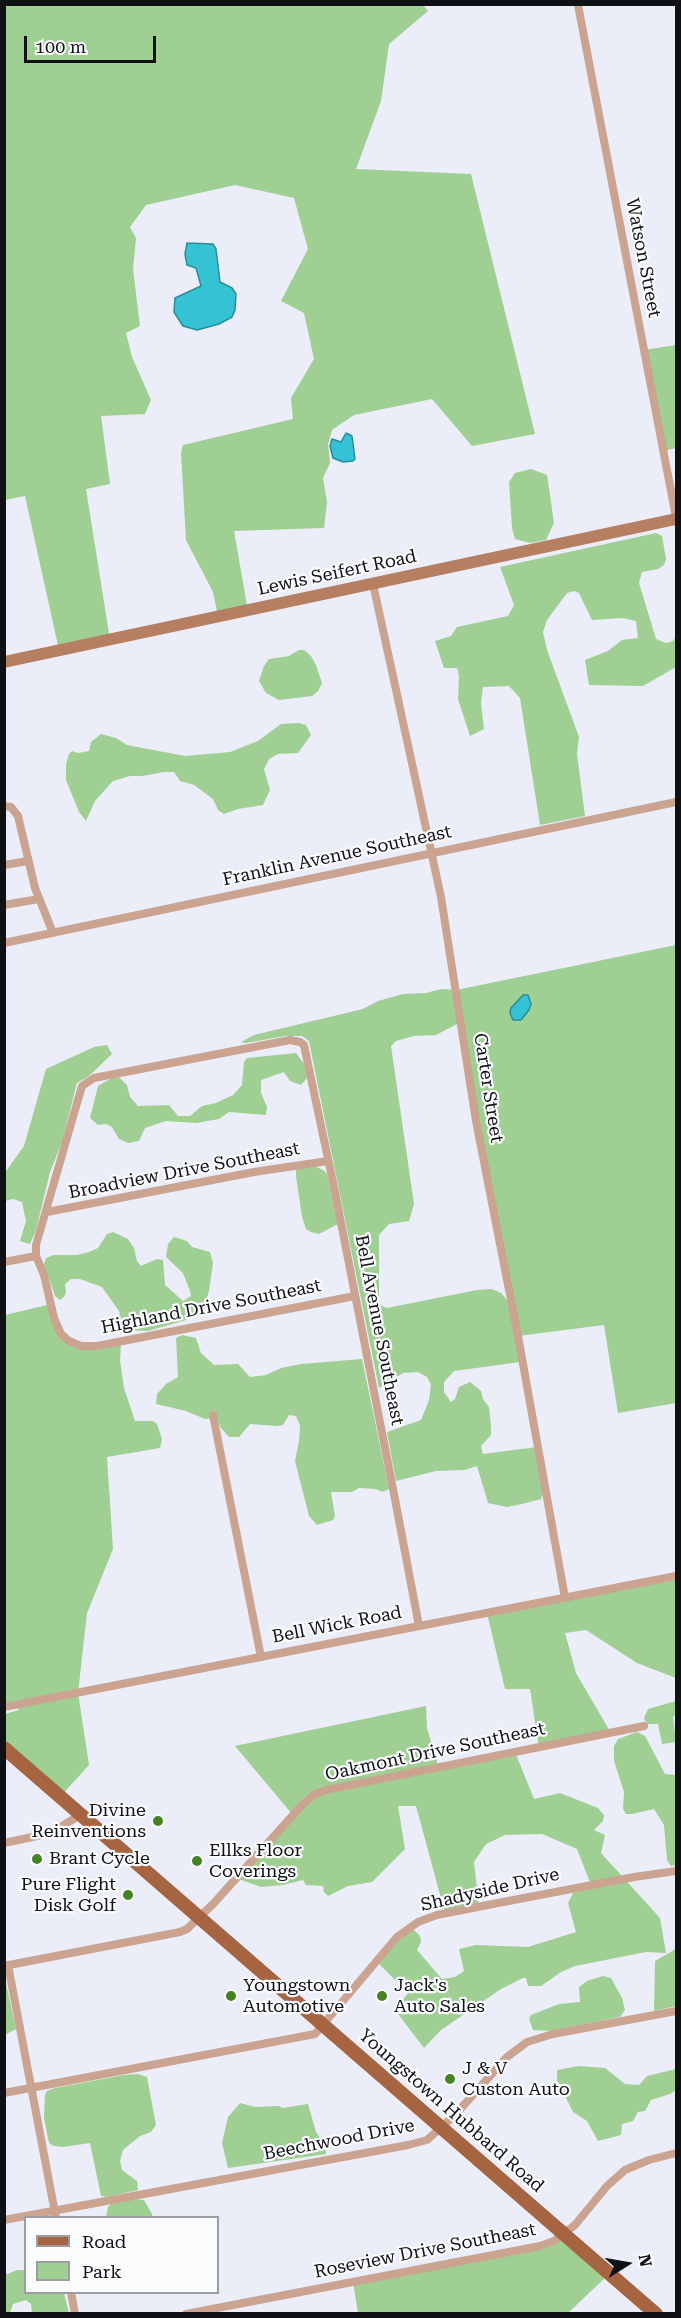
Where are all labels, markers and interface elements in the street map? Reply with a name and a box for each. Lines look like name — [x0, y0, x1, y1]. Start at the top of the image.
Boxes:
scale bar — [27, 24, 159, 62]
text: 100 m — [35, 36, 86, 57]
street label: Watson Street — [621, 196, 665, 320]
street label: Lewis Seifert Road — [256, 546, 418, 600]
street label: Franklin Avenue Southeast — [221, 821, 453, 891]
street label: Carter Street — [469, 1032, 507, 1144]
street label: Broadview Drive Southeast — [67, 1138, 301, 1204]
street label: Bell Avenue Southeast — [350, 1233, 408, 1427]
street label: Highland Drive Southeast — [99, 1275, 323, 1339]
street label: Bell Wick Road — [270, 1602, 404, 1648]
street label: Oakmont Drive Southeast — [323, 1718, 547, 1786]
place label: Divine Reinventions — [31, 1800, 146, 1842]
marker: Divine Reinventions — [151, 1814, 165, 1828]
place label: Ellks Floor Coverings — [209, 1840, 302, 1882]
place label: Brant Cycle — [49, 1848, 150, 1870]
marker: Brant Cycle — [30, 1852, 44, 1866]
marker: Ellks Floor Coverings — [190, 1854, 204, 1868]
street label: Shadyside Drive — [419, 1864, 561, 1916]
place label: Pure Flight Disk Golf — [21, 1874, 116, 1916]
marker: Pure Flight Disk Golf — [121, 1888, 135, 1902]
place label: Youngstown Automotive — [243, 1975, 350, 2018]
place label: Jack's Auto Sales — [394, 1975, 485, 2018]
marker: Youngstown Automotive — [224, 1989, 238, 2003]
marker: Jack's Auto Sales — [375, 1989, 389, 2003]
street label: Youngstown Hubbard Road — [354, 2025, 548, 2197]
place label: J & V Custon Auto — [462, 2058, 570, 2100]
marker: J & V Custon Auto — [443, 2072, 457, 2086]
street label: Beechwood Drive — [262, 2115, 416, 2165]
legend — [24, 2216, 219, 2294]
street label: Roseview Drive Southeast — [312, 2219, 538, 2283]
text: Road — [82, 2231, 126, 2252]
north arrow — [597, 2234, 657, 2294]
text: N — [635, 2253, 656, 2268]
text: Park — [82, 2261, 122, 2282]

